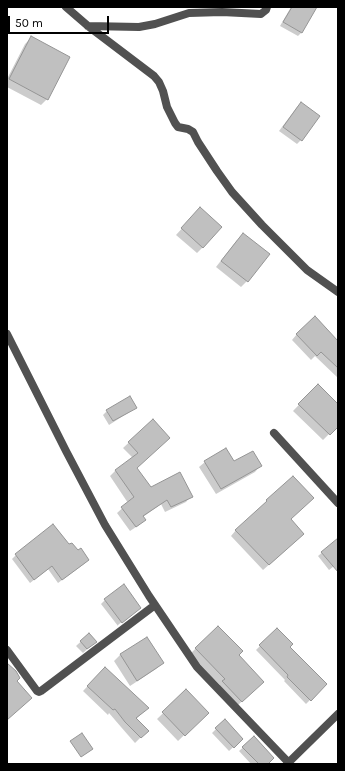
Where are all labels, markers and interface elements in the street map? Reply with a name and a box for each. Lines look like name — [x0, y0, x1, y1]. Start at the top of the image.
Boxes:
scale bar — [10, 8, 111, 34]
text: 50 m — [15, 16, 43, 30]

